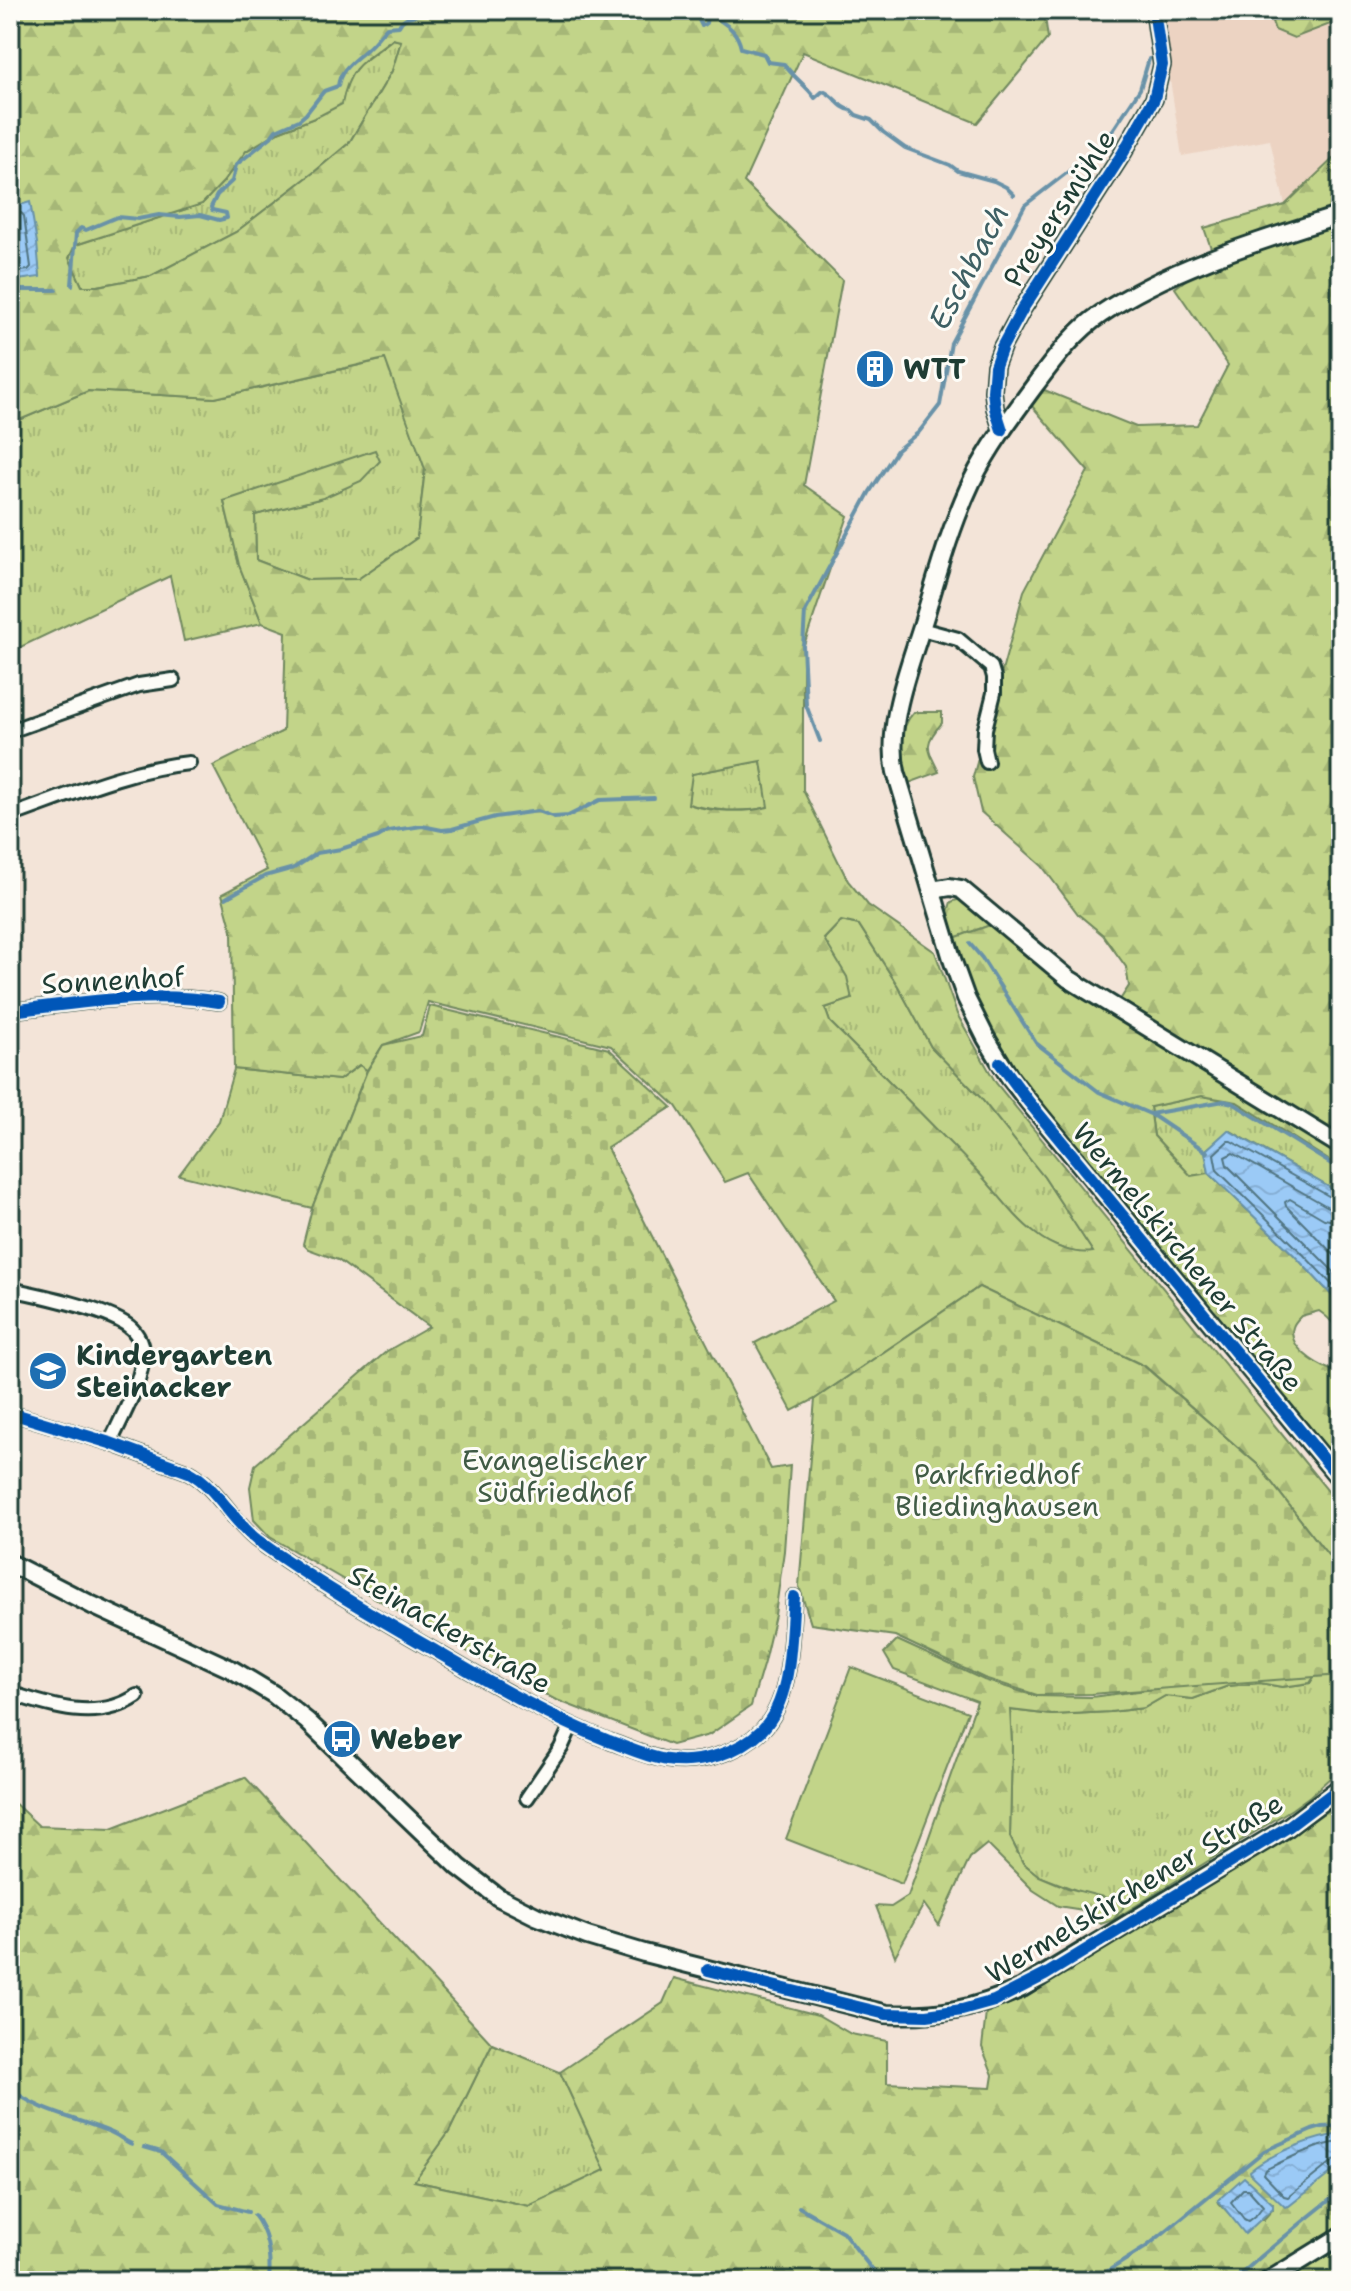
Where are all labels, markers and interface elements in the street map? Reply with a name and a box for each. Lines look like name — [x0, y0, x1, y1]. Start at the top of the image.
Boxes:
street label: Preyersmühle — [994, 122, 1124, 294]
water label: Eschbach — [918, 197, 1019, 337]
building icon: WTT — [854, 348, 896, 390]
place label: WTT — [903, 350, 966, 388]
street label: Sonnenhof — [41, 957, 186, 1003]
street label: Wermelskirchener Straße — [1064, 1114, 1312, 1400]
place label: Kindergarten Steinacker — [76, 1336, 272, 1406]
school or university icon: Kindergarten Steinacker — [27, 1350, 69, 1392]
park label: Evangelischer Südfriedhof — [462, 1441, 648, 1511]
park label: Parkfriedhof Bliedinghausen — [895, 1455, 1099, 1525]
street label: Steinackerstraße — [342, 1555, 558, 1703]
bus stop icon: Weber — [321, 1718, 363, 1760]
place label: Weber — [370, 1720, 462, 1758]
street label: Wermelskirchener Straße — [978, 1784, 1290, 1992]

